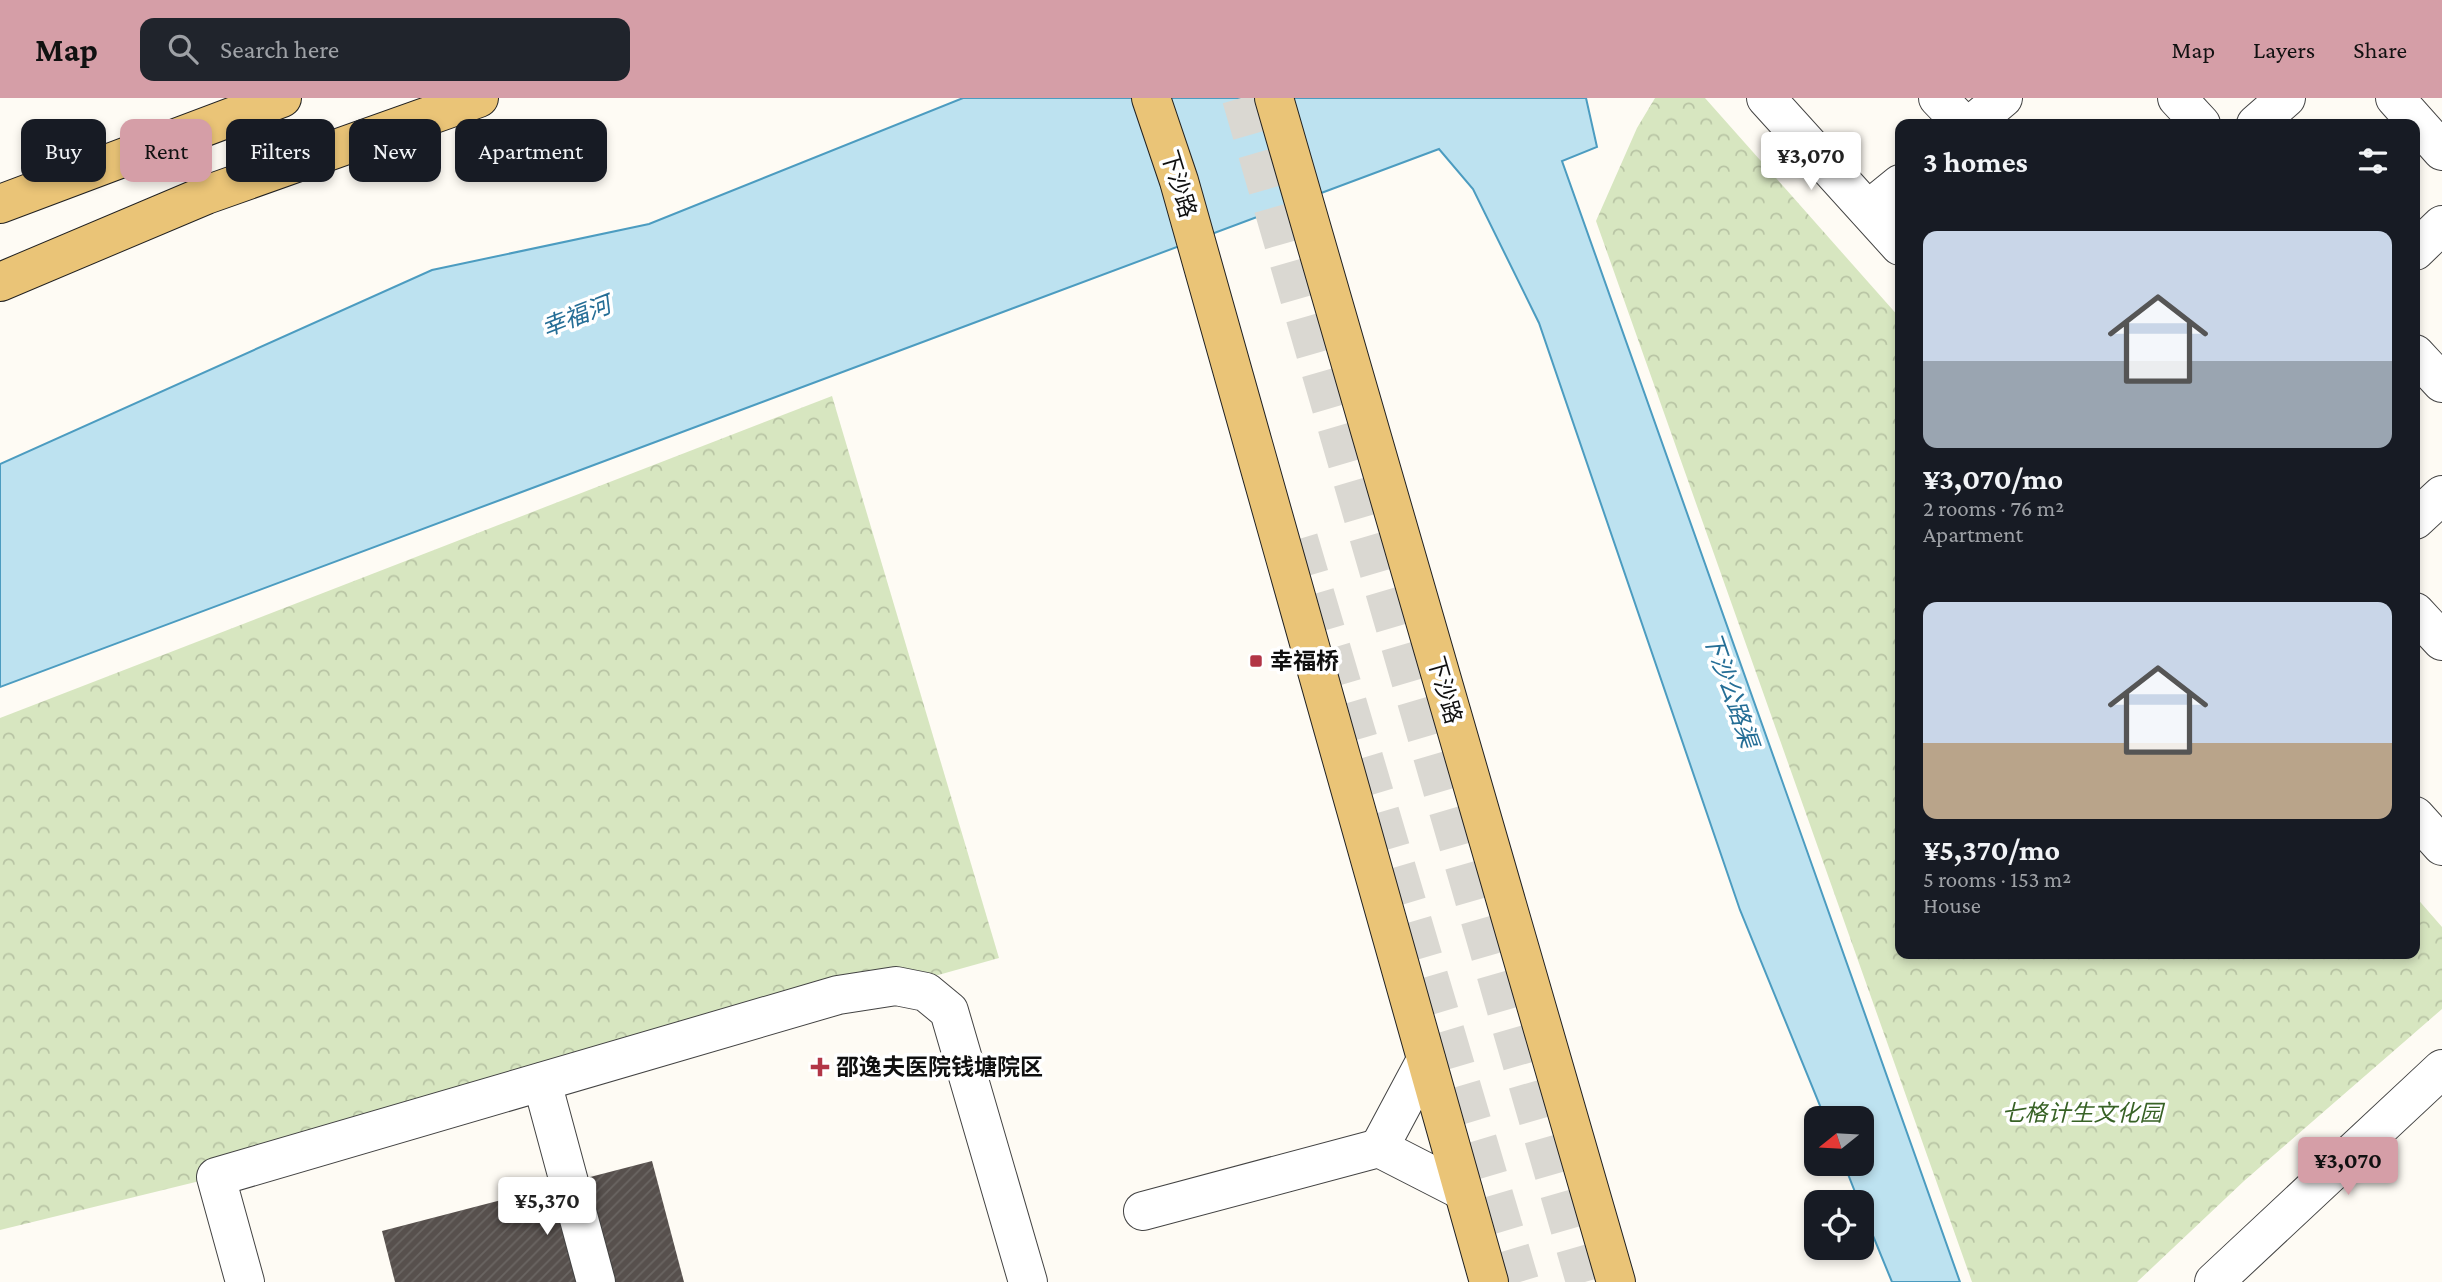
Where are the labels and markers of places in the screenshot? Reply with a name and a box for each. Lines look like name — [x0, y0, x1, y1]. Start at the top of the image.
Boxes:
pin: ¥3,070 — [1754, 132, 1868, 192]
place label: 幸福桥 — [1270, 648, 1339, 674]
marker: 幸福桥 — [1248, 653, 1264, 669]
place label: 邵逸夫医院钱塘院区 — [836, 1054, 1043, 1080]
marker: 邵逸夫医院钱塘院区 — [810, 1057, 830, 1077]
pin: ¥3,070 — [2291, 1138, 2405, 1197]
pin: ¥5,370 — [490, 1178, 604, 1237]

